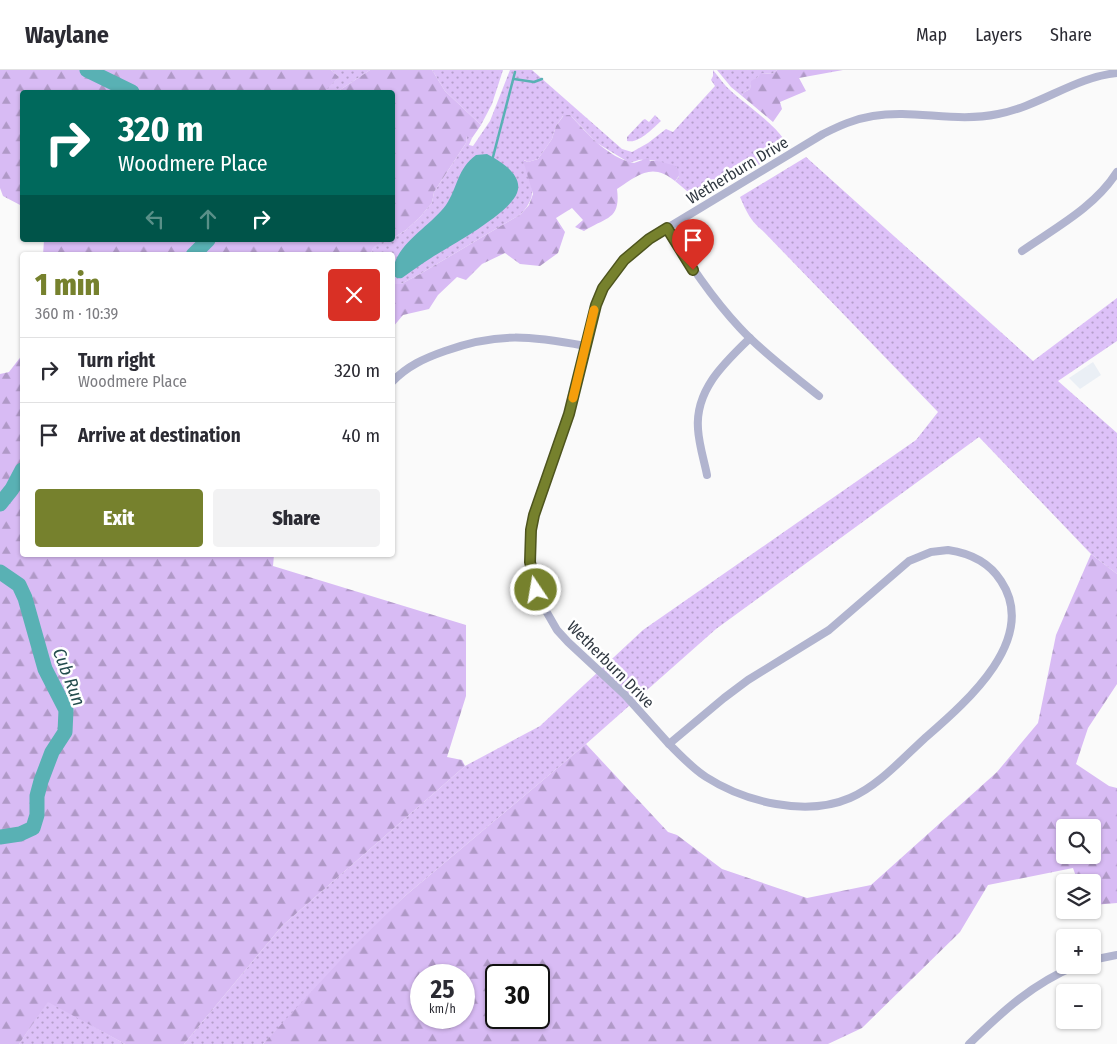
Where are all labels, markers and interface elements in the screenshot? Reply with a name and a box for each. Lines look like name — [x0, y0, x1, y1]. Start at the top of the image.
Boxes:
text: Waylane — [25, 21, 109, 49]
text: Map — [916, 24, 947, 46]
text: Layers — [975, 24, 1022, 46]
text: Share — [1050, 24, 1092, 46]
text: 320 m — [118, 108, 204, 150]
icon: right — [35, 110, 100, 175]
street label: Wetherburn Drive — [683, 133, 792, 208]
text: Woodmere Place — [118, 150, 268, 177]
icon: left — [141, 205, 169, 233]
icon: ahead — [194, 205, 222, 233]
icon: right — [247, 205, 275, 233]
pin — [672, 219, 714, 270]
icon: arrive — [679, 226, 707, 254]
text: 1 min — [35, 267, 100, 303]
button: close — [328, 269, 380, 321]
text: 360 m · 10:39 — [35, 304, 118, 323]
text: Turn right — [78, 349, 155, 372]
icon: right — [35, 356, 63, 384]
text: 320 m — [334, 359, 380, 382]
text: Woodmere Place — [78, 372, 187, 391]
icon: arrive — [35, 421, 63, 449]
text: Arrive at destination — [78, 424, 241, 447]
text: 40 m — [342, 424, 380, 447]
button: Exit — [35, 489, 203, 547]
button: Share — [213, 489, 380, 547]
position arrow — [509, 563, 561, 615]
street label: Wetherburn Drive — [563, 617, 658, 712]
water label: Cub Run — [48, 645, 90, 709]
map controls — [1056, 819, 1101, 1029]
button: search — [1056, 819, 1101, 864]
button: layers — [1056, 874, 1101, 919]
button: + — [1056, 929, 1101, 974]
speed limit sign: 30 — [485, 964, 550, 1029]
text: 25 — [431, 975, 454, 1005]
button: − — [1056, 984, 1101, 1029]
text: km/h — [429, 1002, 456, 1016]

